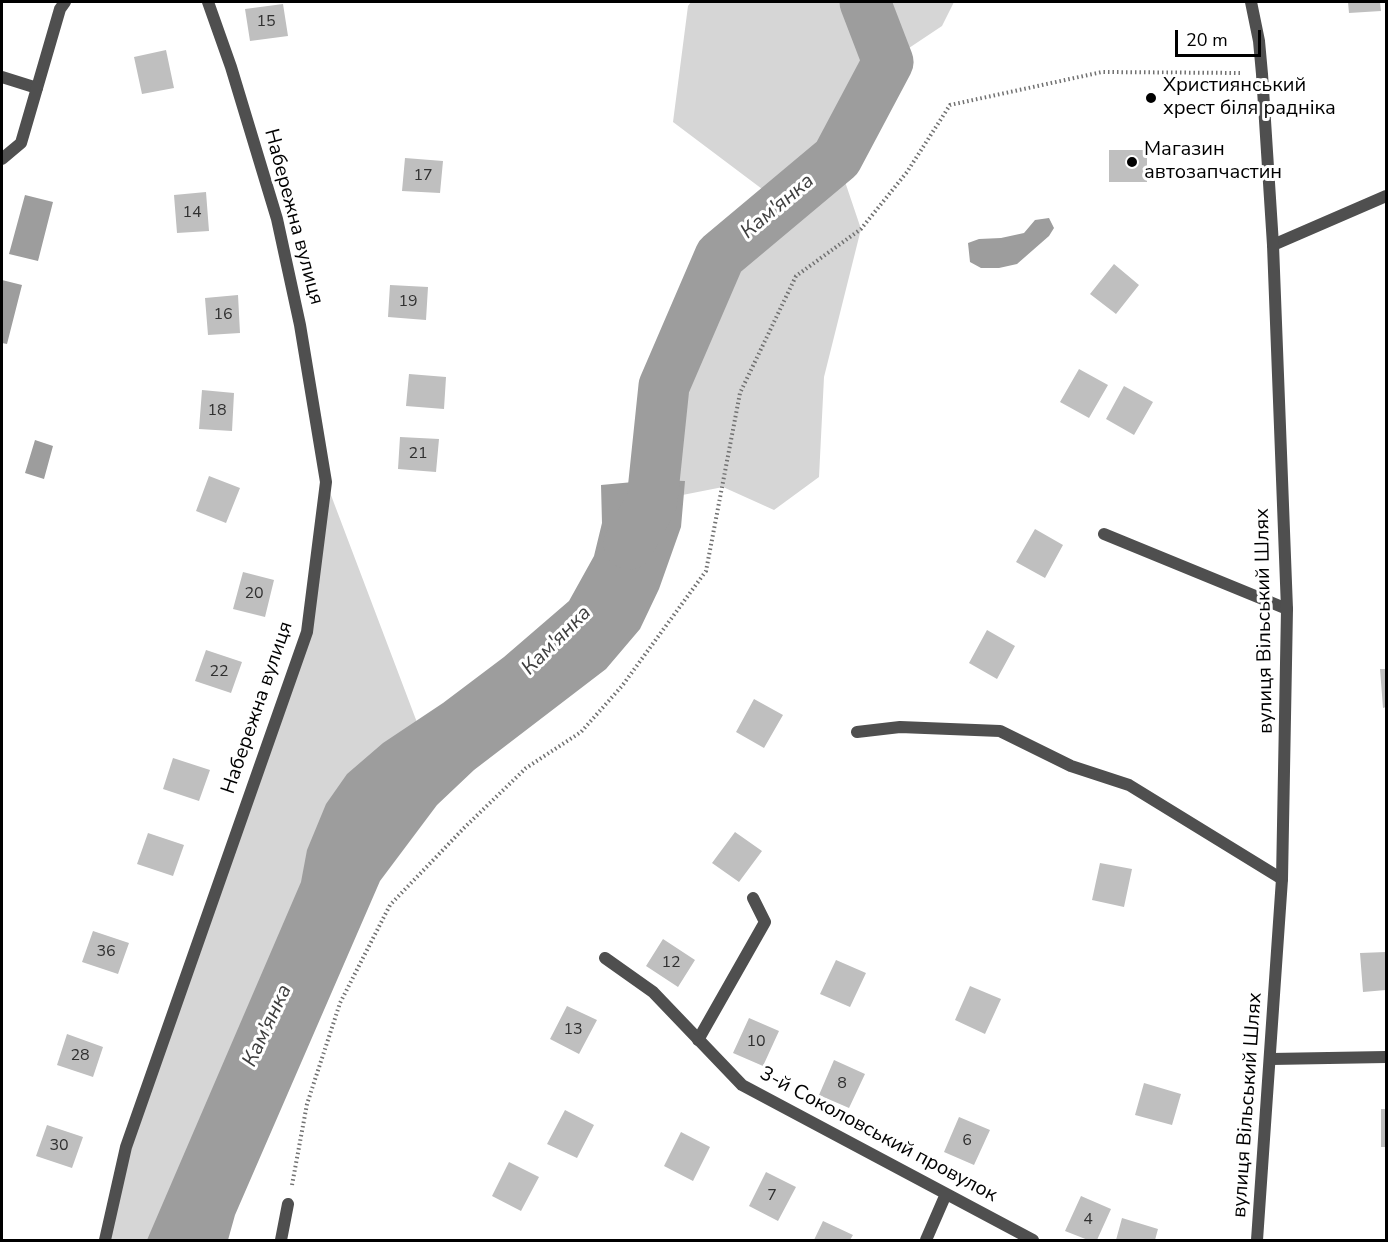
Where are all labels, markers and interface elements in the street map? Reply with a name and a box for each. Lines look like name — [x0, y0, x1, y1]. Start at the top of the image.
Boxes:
house number: 15 — [256, 12, 276, 32]
scale bar — [1178, 18, 1264, 56]
text: 20 m — [1186, 28, 1228, 52]
place label: Християнський хрест біля радніка — [1163, 74, 1336, 121]
marker: Християнський хрест біля радніка — [1144, 91, 1158, 105]
street label: Набережна вулиця — [258, 127, 328, 307]
place label: Магазин автозапчастин — [1144, 138, 1282, 185]
marker: Магазин автозапчастин — [1125, 155, 1139, 169]
house number: 17 — [413, 166, 433, 186]
water label: Кам'янка — [736, 169, 820, 245]
house number: 14 — [182, 203, 202, 223]
house number: 19 — [398, 292, 418, 312]
house number: 16 — [213, 305, 233, 325]
house number: 18 — [207, 401, 227, 421]
house number: 21 — [408, 444, 428, 464]
street label: вулиця Вільський Шлях — [1251, 508, 1279, 734]
house number: 20 — [244, 584, 264, 604]
water label: Кам'янка — [517, 601, 597, 681]
street label: Набережна вулиця — [217, 619, 299, 797]
house number: 22 — [209, 662, 229, 682]
house number: 36 — [96, 942, 116, 962]
house number: 12 — [661, 953, 681, 973]
water label: Кам'янка — [238, 981, 298, 1071]
street label: вулиця Вільський Шлях — [1228, 992, 1268, 1218]
house number: 13 — [563, 1020, 583, 1040]
house number: 10 — [746, 1032, 766, 1052]
house number: 28 — [70, 1046, 90, 1066]
street label: 3-й Соколовський провулок — [755, 1062, 1001, 1208]
house number: 8 — [837, 1074, 847, 1094]
house number: 6 — [962, 1131, 972, 1151]
house number: 30 — [49, 1136, 69, 1156]
house number: 7 — [767, 1186, 777, 1206]
house number: 4 — [1083, 1210, 1093, 1230]

